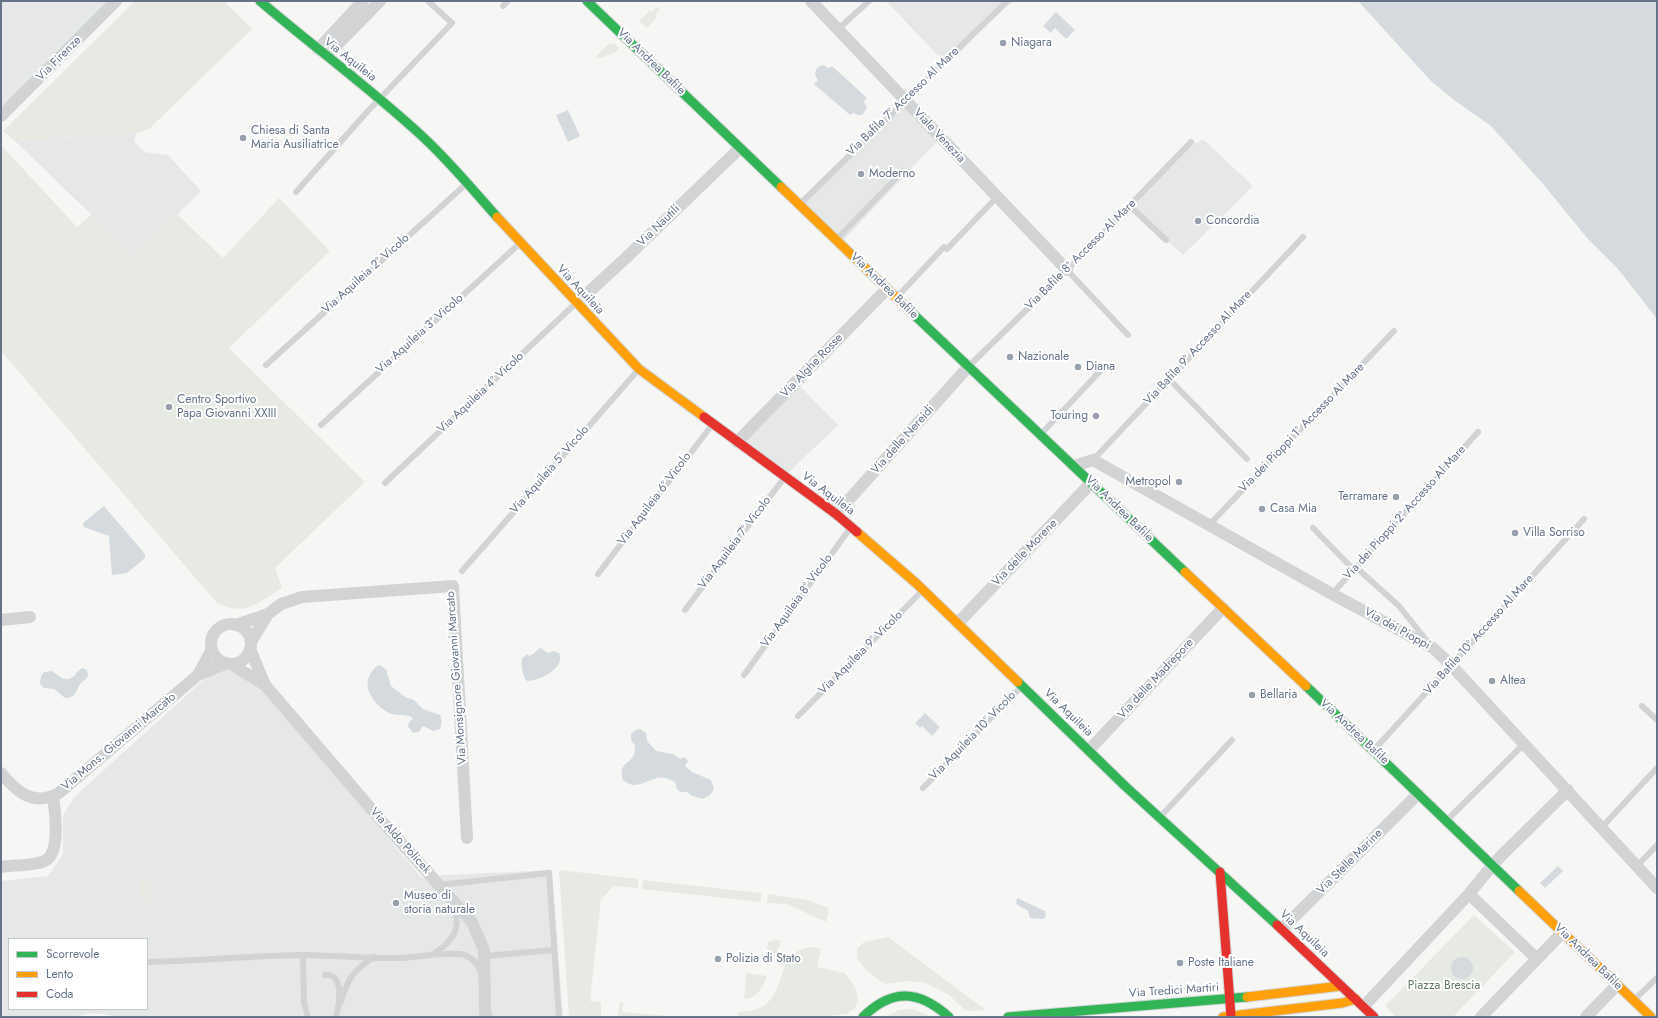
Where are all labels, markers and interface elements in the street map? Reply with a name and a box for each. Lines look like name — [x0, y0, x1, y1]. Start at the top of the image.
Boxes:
street label: Via Andrea Bafile — [614, 26, 688, 98]
street label: Via Firenze — [34, 34, 84, 84]
street label: Via Aquileia — [321, 35, 379, 85]
place label: Niagara — [1011, 36, 1052, 50]
marker: Niagara — [998, 38, 1008, 48]
street label: Via Bafile 7° Accesso Al Mare — [844, 45, 962, 159]
street label: Viale Venezia — [910, 106, 968, 166]
place label: Chiesa di Santa Maria Ausiliatrice — [251, 124, 339, 152]
marker: Chiesa di Santa Maria Ausiliatrice — [238, 133, 248, 143]
place label: Moderno — [869, 167, 915, 181]
marker: Moderno — [856, 169, 866, 179]
street label: Via Bafile 8° Accesso Al Mare — [1023, 197, 1139, 313]
street label: Via Nautili — [635, 202, 683, 250]
place label: Concordia — [1206, 214, 1259, 228]
marker: Concordia — [1193, 216, 1203, 226]
street label: Via Aquileia 2° Vicolo — [319, 231, 413, 317]
street label: Via Andrea Bafile — [847, 250, 921, 322]
street label: Via Aquileia — [553, 262, 607, 318]
street label: Via Bafile 9° Accesso Al Mare — [1141, 288, 1255, 408]
street label: Via Aquileia 3° Vicolo — [374, 291, 466, 377]
street label: Via Alghe Rosse — [778, 331, 846, 401]
street label: Via Aquileia 4° Vicolo — [435, 349, 527, 437]
place label: Nazionale — [1018, 350, 1069, 364]
marker: Nazionale — [1005, 352, 1015, 362]
place label: Diana — [1086, 360, 1115, 374]
street label: Via dei Pioppi 1° Accesso Al Mare — [1236, 360, 1368, 496]
marker: Diana — [1073, 362, 1083, 372]
place label: Centro Sportivo Papa Giovanni XXIII — [177, 393, 277, 421]
marker: Centro Sportivo Papa Giovanni XXIII — [164, 402, 174, 412]
street label: Via delle Nereidi — [868, 403, 938, 477]
place label: Touring — [1050, 409, 1088, 423]
marker: Touring — [1091, 411, 1101, 421]
street label: Via Aquileia 5° Vicolo — [508, 423, 592, 517]
street label: Via dei Pioppi 2° Accesso Al Mare — [1341, 443, 1469, 583]
street label: Via Aquileia 6° Vicolo — [615, 450, 695, 548]
street label: Via Aquileia — [799, 469, 857, 519]
street label: Via Andrea Bafile — [1082, 473, 1156, 545]
place label: Metropol — [1126, 475, 1171, 489]
marker: Metropol — [1174, 477, 1184, 487]
place label: Terramare — [1338, 490, 1388, 504]
marker: Terramare — [1391, 492, 1401, 502]
street label: Via Aquileia 7° Vicolo — [696, 494, 774, 592]
place label: Casa Mia — [1270, 502, 1317, 516]
marker: Casa Mia — [1257, 504, 1267, 514]
street label: Via delle Morene — [989, 516, 1061, 590]
place label: Villa Sorriso — [1523, 526, 1585, 540]
marker: Villa Sorriso — [1510, 528, 1520, 538]
street label: Via Aquileia 8° Vicolo — [758, 551, 836, 651]
street label: Via Bafile 10° Accesso Al Mare — [1421, 572, 1537, 698]
street label: Via Monsignore Giovanni Marcato — [444, 591, 470, 765]
street label: Via dei Pioppi — [1361, 605, 1433, 653]
street label: Via Aquileia 9° Vicolo — [816, 608, 906, 698]
street label: Via delle Madrepore — [1115, 636, 1197, 722]
place label: Altea — [1500, 674, 1526, 688]
marker: Altea — [1487, 676, 1497, 686]
street label: Via Aquileia — [1041, 686, 1095, 740]
street label: Via Aquileia 10° Vicolo — [927, 688, 1019, 784]
place label: Bellaria — [1260, 688, 1297, 702]
street label: Via Mons. Giovanni Marcato — [59, 690, 179, 794]
marker: Bellaria — [1247, 690, 1257, 700]
street label: Via Andrea Bafile — [1317, 696, 1391, 768]
street label: Via Aldo Policek — [367, 805, 433, 877]
street label: Via Stelle Marine — [1314, 826, 1386, 898]
place label: Museo di storia naturale — [404, 889, 475, 917]
marker: Museo di storia naturale — [391, 898, 401, 908]
street label: Via Aquileia — [1276, 907, 1332, 961]
street label: Via Andrea Bafile — [1551, 921, 1625, 993]
legend — [8, 938, 148, 1010]
text: Scorrevole — [46, 945, 100, 963]
place label: Polizia di Stato — [726, 952, 801, 966]
marker: Polizia di Stato — [713, 954, 723, 964]
place label: Poste Italiane — [1188, 956, 1254, 970]
marker: Poste Italiane — [1175, 958, 1185, 968]
text: Lento — [46, 965, 73, 983]
park label: Piazza Brescia — [1408, 979, 1480, 993]
street label: Via Tredici Martiri — [1128, 981, 1220, 1001]
text: Coda — [46, 985, 73, 1003]

